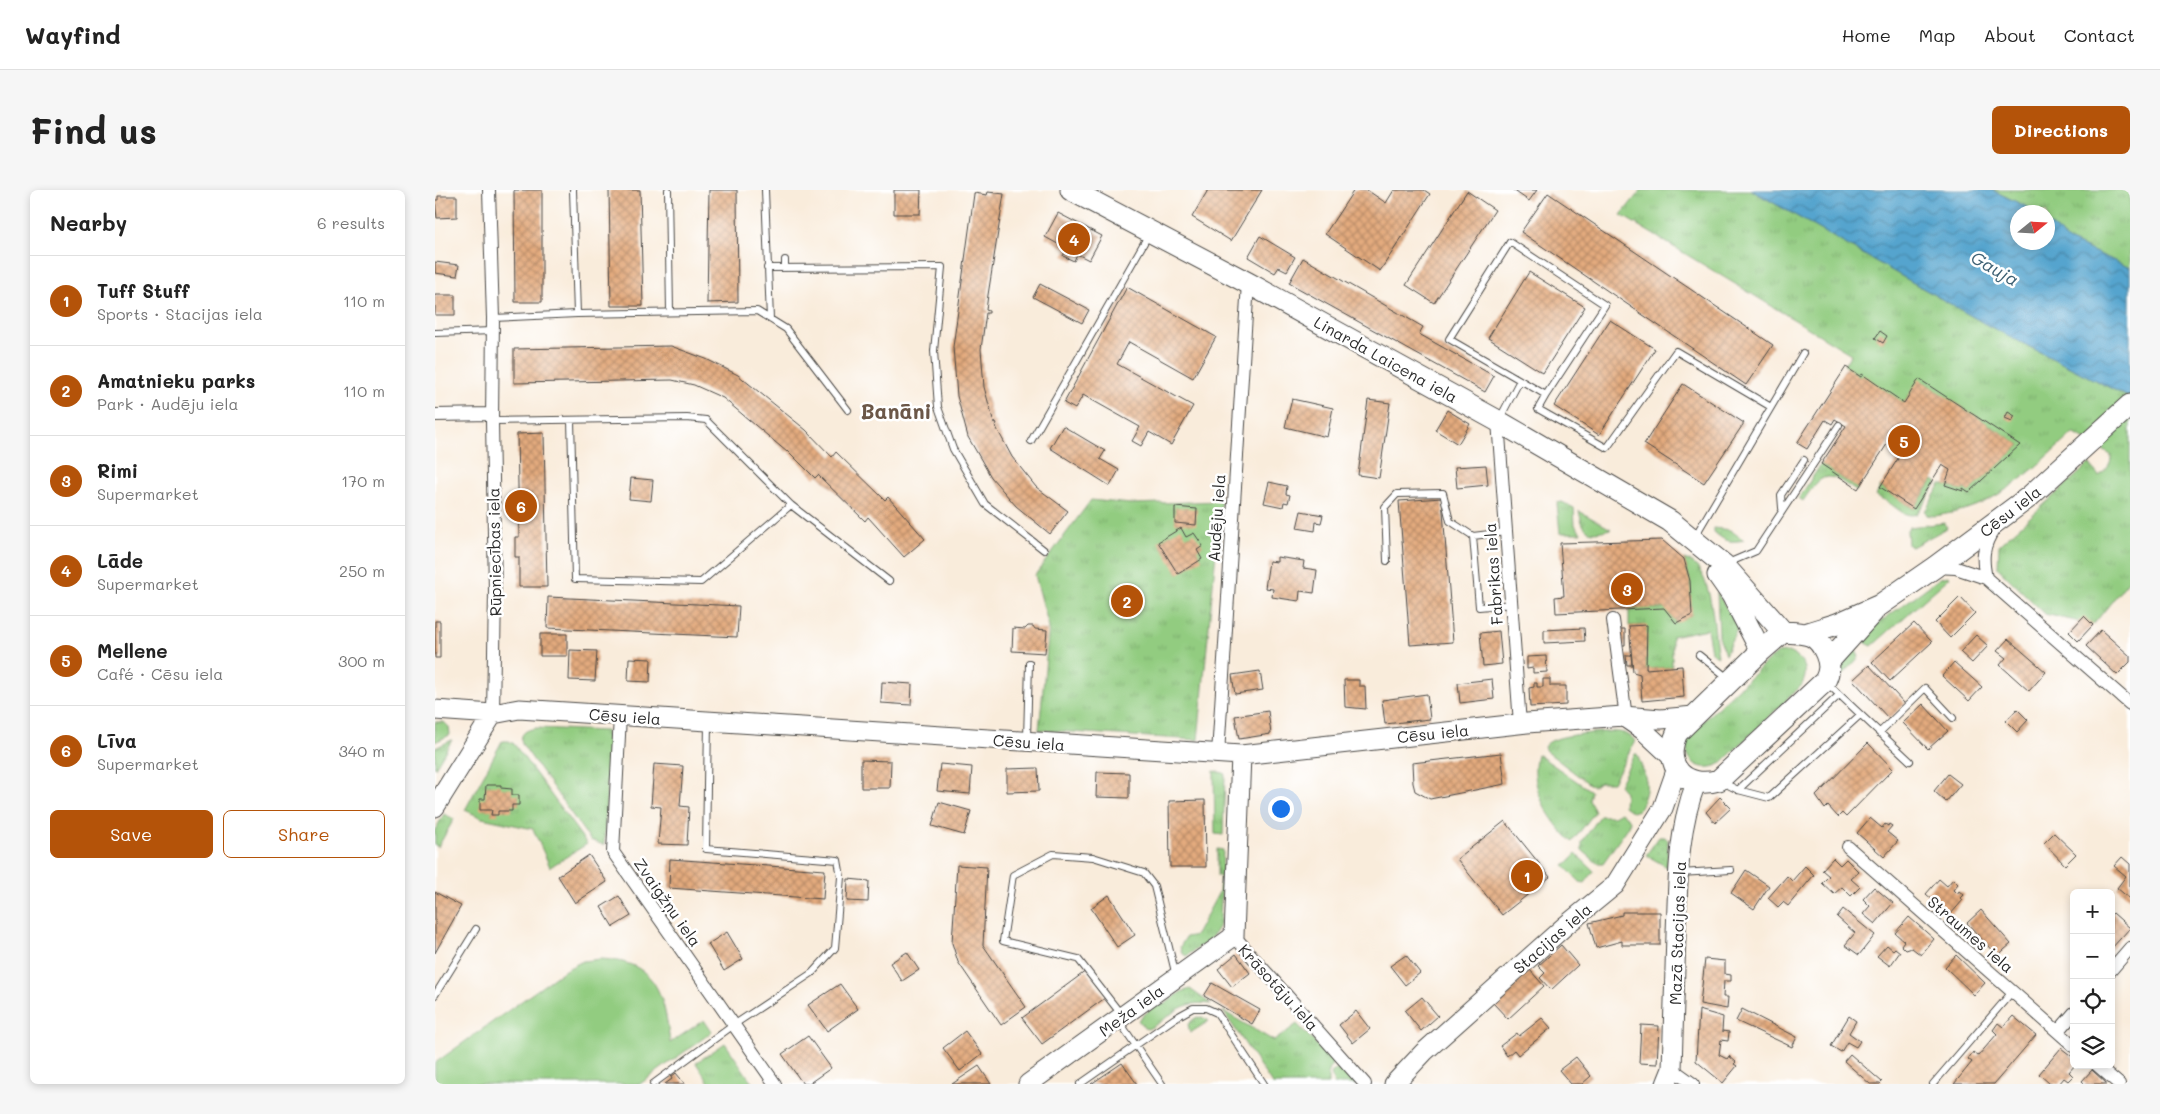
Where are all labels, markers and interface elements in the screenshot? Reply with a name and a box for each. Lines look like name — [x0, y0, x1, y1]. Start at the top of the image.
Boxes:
text: Wayfind — [25, 19, 121, 50]
text: Home — [1842, 23, 1891, 47]
text: Map — [1919, 23, 1955, 47]
text: About — [1983, 23, 2036, 47]
text: Contact — [2064, 23, 2135, 47]
button: Directions — [1992, 106, 2130, 154]
text: Find us — [30, 107, 157, 153]
north arrow — [2010, 205, 2055, 250]
text: Nearby — [50, 209, 127, 236]
text: 6 results — [317, 212, 385, 233]
pin: 4 — [1058, 220, 1090, 258]
water label: Gauja — [1967, 245, 2023, 291]
text: Tuff Stuff — [97, 278, 190, 303]
text: 1 — [62, 290, 70, 311]
text: 110 m — [343, 290, 385, 311]
text: Sports · Stacijas iela — [97, 303, 263, 324]
street label: Linarda Laicena iela — [1311, 311, 1461, 407]
text: Amatnieku parks — [97, 368, 255, 393]
text: 2 — [62, 380, 70, 401]
text: 110 m — [343, 380, 385, 401]
text: Park · Audēju iela — [97, 393, 238, 414]
district label: Banāni — [860, 397, 932, 424]
pin: 5 — [1888, 422, 1920, 460]
text: Rimi — [97, 458, 138, 483]
text: 3 — [61, 470, 71, 491]
text: 170 m — [341, 470, 385, 491]
street label: Audēju iela — [1202, 473, 1230, 563]
street label: Cēsu iela — [1975, 481, 2045, 541]
text: Supermarket — [97, 483, 199, 504]
street label: Rūpniecības iela — [482, 487, 506, 617]
pin: 6 — [505, 487, 537, 525]
street label: Fabrikas iela — [1479, 522, 1507, 626]
text: Lāde — [97, 548, 143, 573]
text: 4 — [61, 560, 71, 581]
text: 250 m — [339, 560, 385, 581]
pin: 3 — [1611, 570, 1643, 608]
text: Supermarket — [97, 573, 199, 594]
pin: 2 — [1111, 582, 1143, 620]
text: Mellene — [97, 638, 168, 663]
text: 5 — [61, 650, 71, 671]
text: 300 m — [338, 650, 385, 671]
text: Café · Cēsu iela — [97, 663, 223, 684]
street label: Cēsu iela — [588, 703, 662, 729]
street label: Cēsu iela — [1396, 719, 1470, 747]
text: Līva — [97, 728, 137, 753]
street label: Cēsu iela — [992, 729, 1066, 755]
text: 6 — [61, 740, 71, 761]
text: 340 m — [338, 740, 385, 761]
text: Supermarket — [97, 753, 199, 774]
your location — [1268, 796, 1294, 822]
button: Save — [50, 810, 213, 858]
button: Share — [223, 810, 385, 858]
street label: Zvaigžņu iela — [629, 853, 706, 951]
pin: 1 — [1511, 857, 1543, 895]
street label: Mazā Stacijas iela — [1664, 861, 1690, 1005]
map controls — [2070, 889, 2115, 1069]
button: + — [2070, 889, 2115, 934]
street label: Straumes iela — [1924, 891, 2018, 977]
street label: Stacijas iela — [1508, 898, 1596, 978]
button: − — [2070, 934, 2115, 979]
street label: Krāsotāju iela — [1234, 939, 1324, 1035]
street label: Meža iela — [1094, 979, 1168, 1041]
button: locate — [2070, 979, 2115, 1024]
button: layers — [2070, 1024, 2115, 1069]

